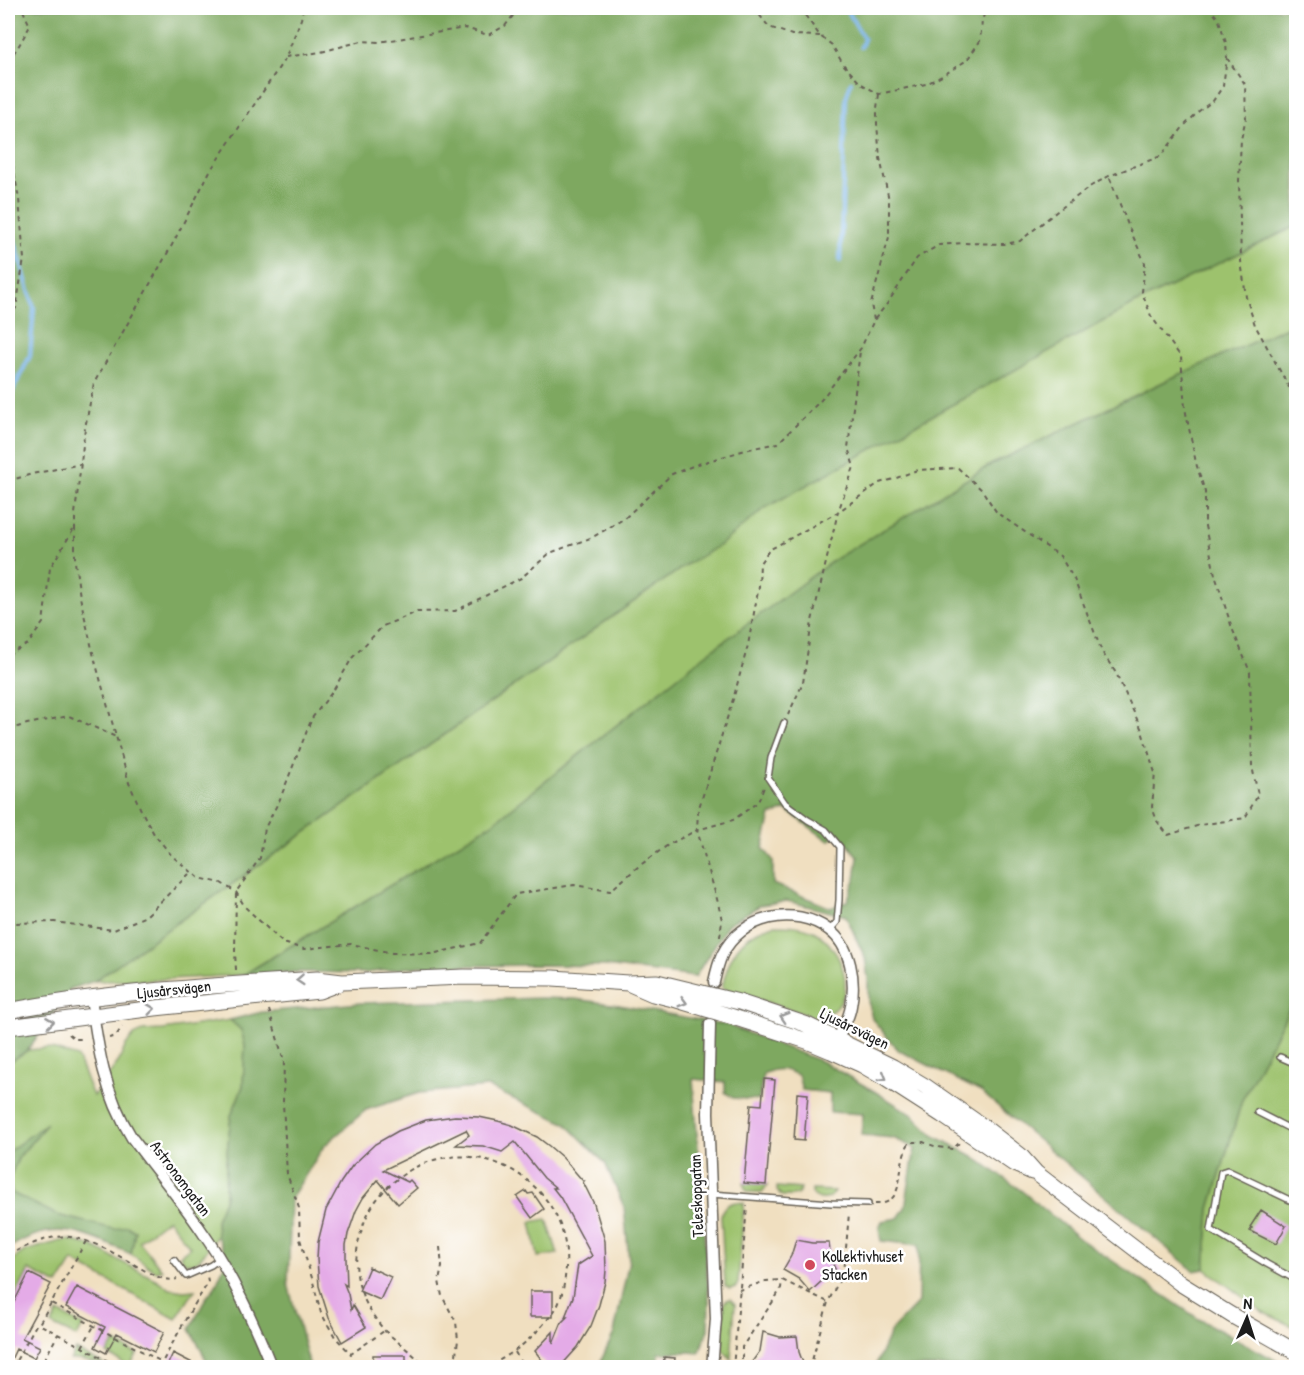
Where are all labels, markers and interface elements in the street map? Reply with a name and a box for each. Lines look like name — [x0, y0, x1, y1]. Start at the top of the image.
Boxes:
one-way arrow — [295, 973, 304, 986]
street label: Ljusårsvägen — [136, 974, 212, 1004]
one-way arrow — [677, 995, 688, 1007]
street label: Ljusårsvägen — [817, 1002, 893, 1054]
one-way arrow — [147, 1003, 156, 1015]
one-way arrow — [779, 1011, 790, 1024]
one-way arrow — [46, 1016, 55, 1028]
one-way arrow — [877, 1070, 887, 1082]
street label: Astronomgatan — [145, 1136, 217, 1220]
street label: Teleskopgatan — [684, 1154, 708, 1238]
place label: Kollektivhuset Stacken — [822, 1245, 904, 1285]
marker: Kollektivhuset Stacken — [803, 1258, 817, 1272]
north arrow — [1217, 1288, 1277, 1348]
text: N — [1243, 1292, 1253, 1314]

